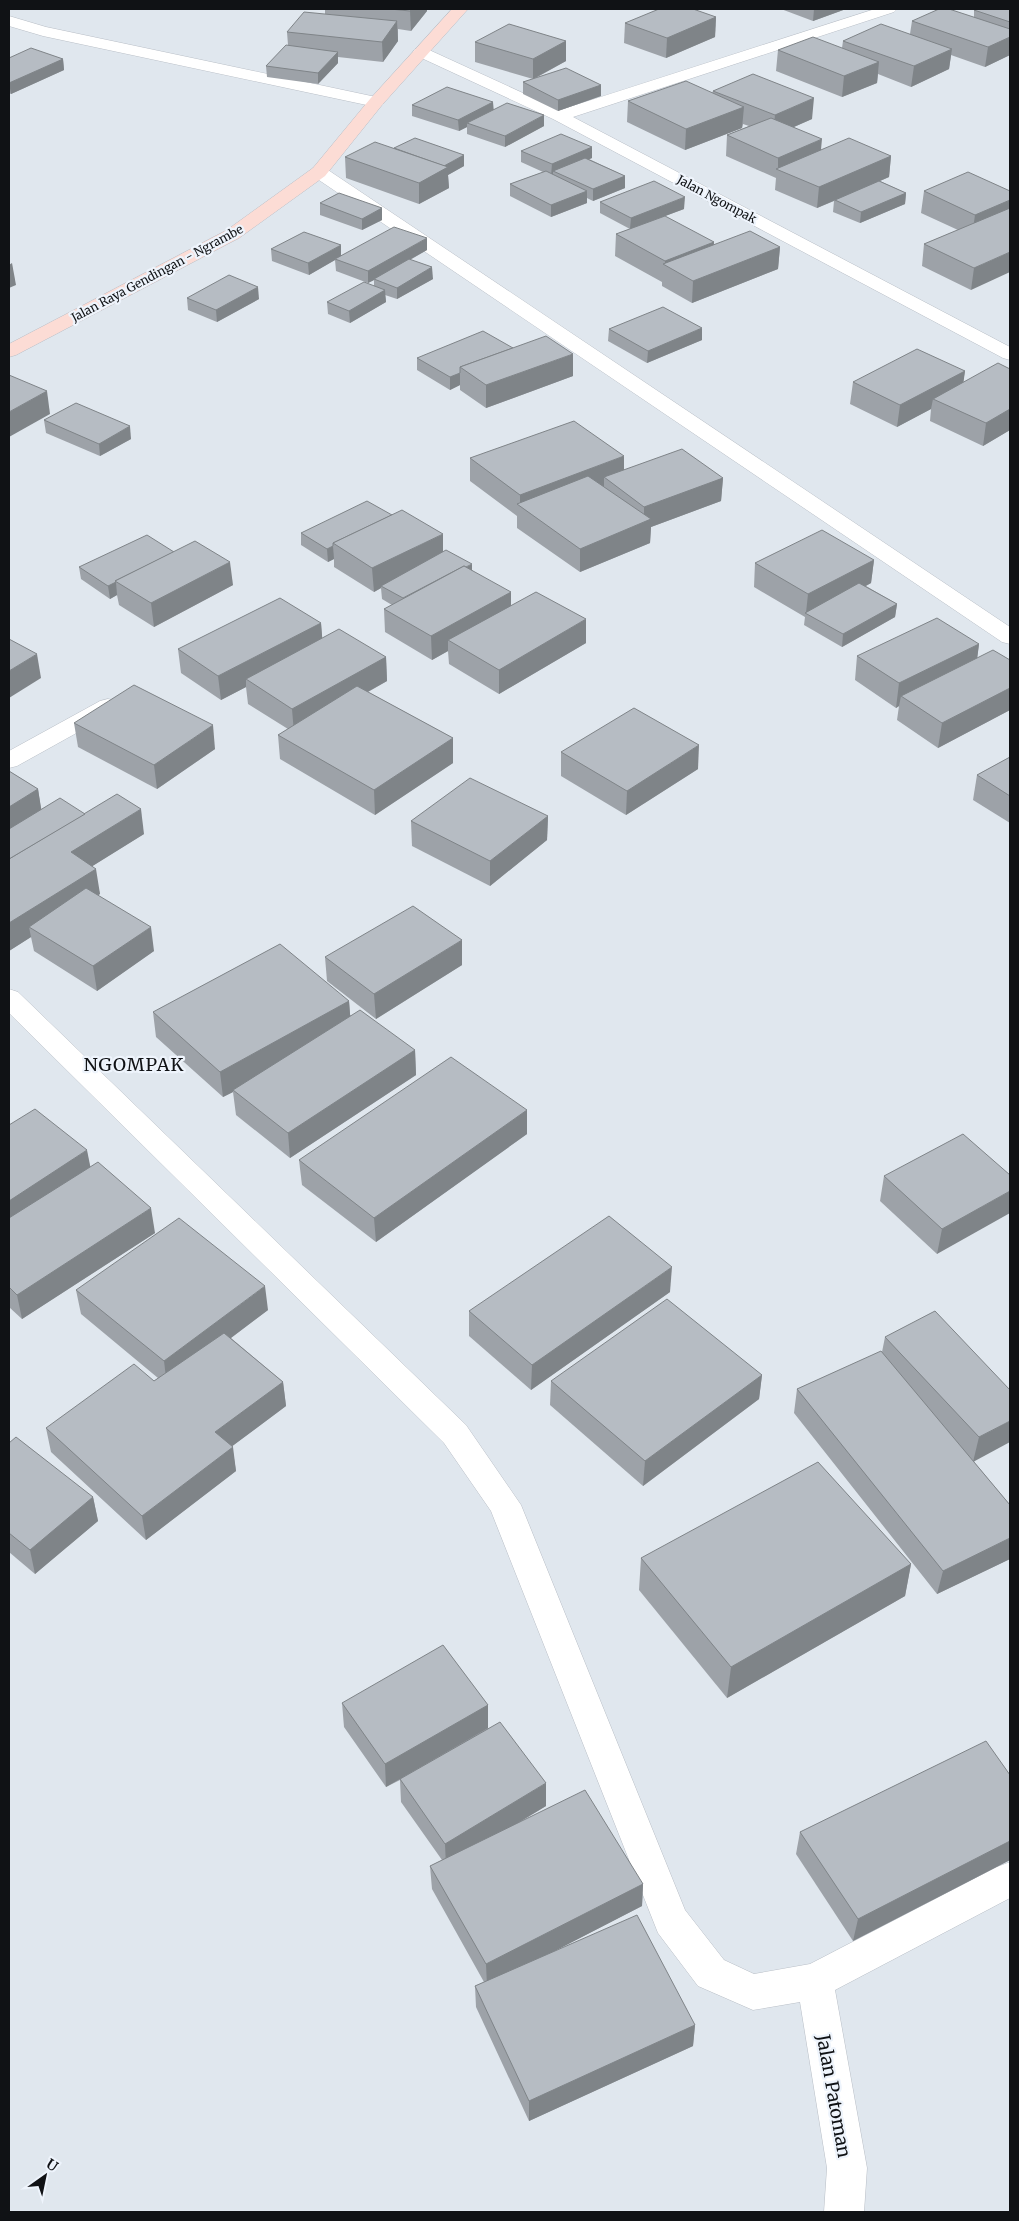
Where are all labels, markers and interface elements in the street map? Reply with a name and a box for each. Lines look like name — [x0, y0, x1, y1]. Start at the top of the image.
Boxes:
street label: Jalan Ngompak — [674, 171, 760, 226]
street label: Jalan Raya Gendingan - Ngrambe — [68, 221, 245, 325]
district label: NGOMPAK — [84, 1053, 184, 1076]
street label: Jalan Patoman — [812, 2032, 856, 2159]
north arrow — [20, 2151, 70, 2201]
text: U — [43, 2155, 62, 2176]

